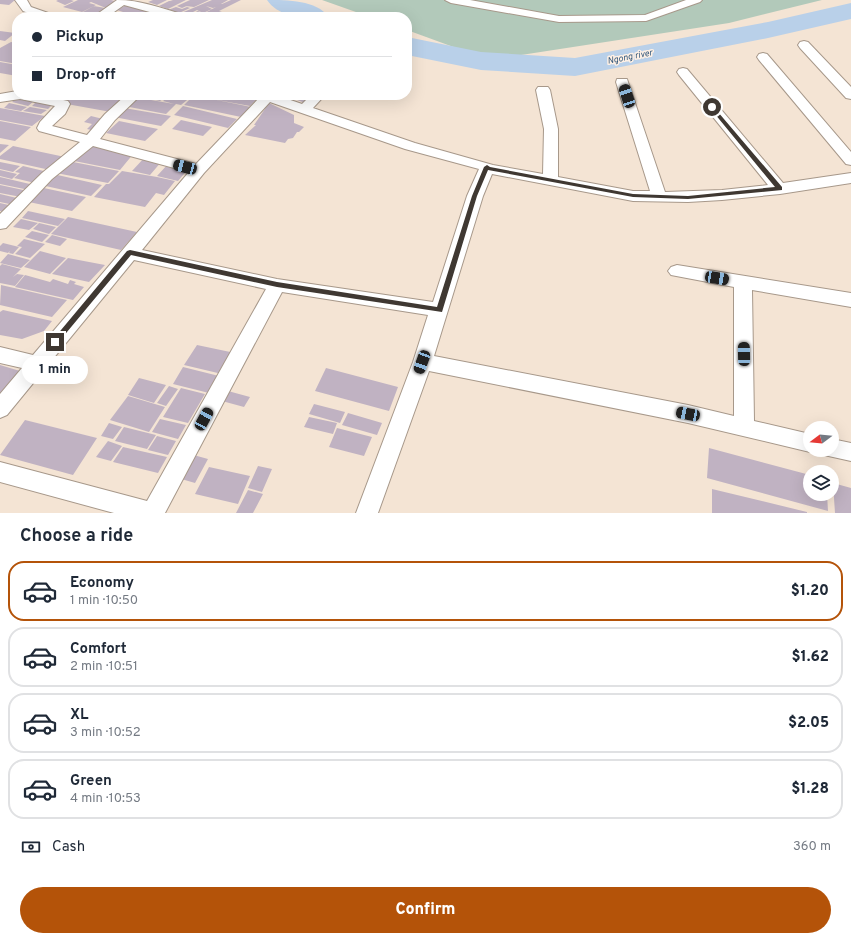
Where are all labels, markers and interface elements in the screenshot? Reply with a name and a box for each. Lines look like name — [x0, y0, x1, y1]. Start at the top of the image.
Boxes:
text: Pickup — [56, 28, 104, 47]
water label: Ngong river — [607, 47, 655, 67]
text: Drop-off — [56, 66, 116, 85]
car — [618, 83, 636, 109]
route start — [703, 98, 721, 116]
car — [172, 158, 198, 176]
car — [704, 270, 730, 286]
route end — [46, 333, 64, 351]
car — [738, 342, 750, 366]
car — [412, 349, 432, 375]
callout: 1 min — [22, 356, 88, 384]
text: 1 min — [39, 362, 71, 378]
car — [193, 406, 215, 432]
car — [675, 406, 701, 422]
north arrow — [803, 421, 839, 457]
map controls — [803, 421, 839, 501]
button: layers — [803, 465, 839, 501]
text: Choose a ride — [20, 525, 133, 548]
icon: car — [22, 573, 58, 609]
text: Economy — [70, 574, 134, 593]
text: $1.20 — [791, 582, 829, 601]
text: 1 min · 10:50 — [70, 593, 138, 609]
icon: car — [22, 639, 58, 675]
text: Comfort — [70, 640, 127, 659]
text: $1.62 — [791, 648, 829, 667]
text: 2 min · 10:51 — [70, 659, 138, 675]
icon: car — [22, 705, 58, 741]
text: XL — [70, 706, 88, 725]
text: $2.05 — [788, 714, 829, 733]
text: 3 min · 10:52 — [70, 725, 141, 741]
icon: car — [22, 771, 58, 807]
text: Green — [70, 772, 112, 791]
text: $1.28 — [791, 780, 829, 799]
text: 4 min · 10:53 — [70, 791, 141, 807]
icon: cash — [20, 836, 42, 858]
text: Cash — [52, 838, 85, 857]
text: 360 m — [793, 839, 831, 855]
button: Confirm — [20, 887, 831, 933]

